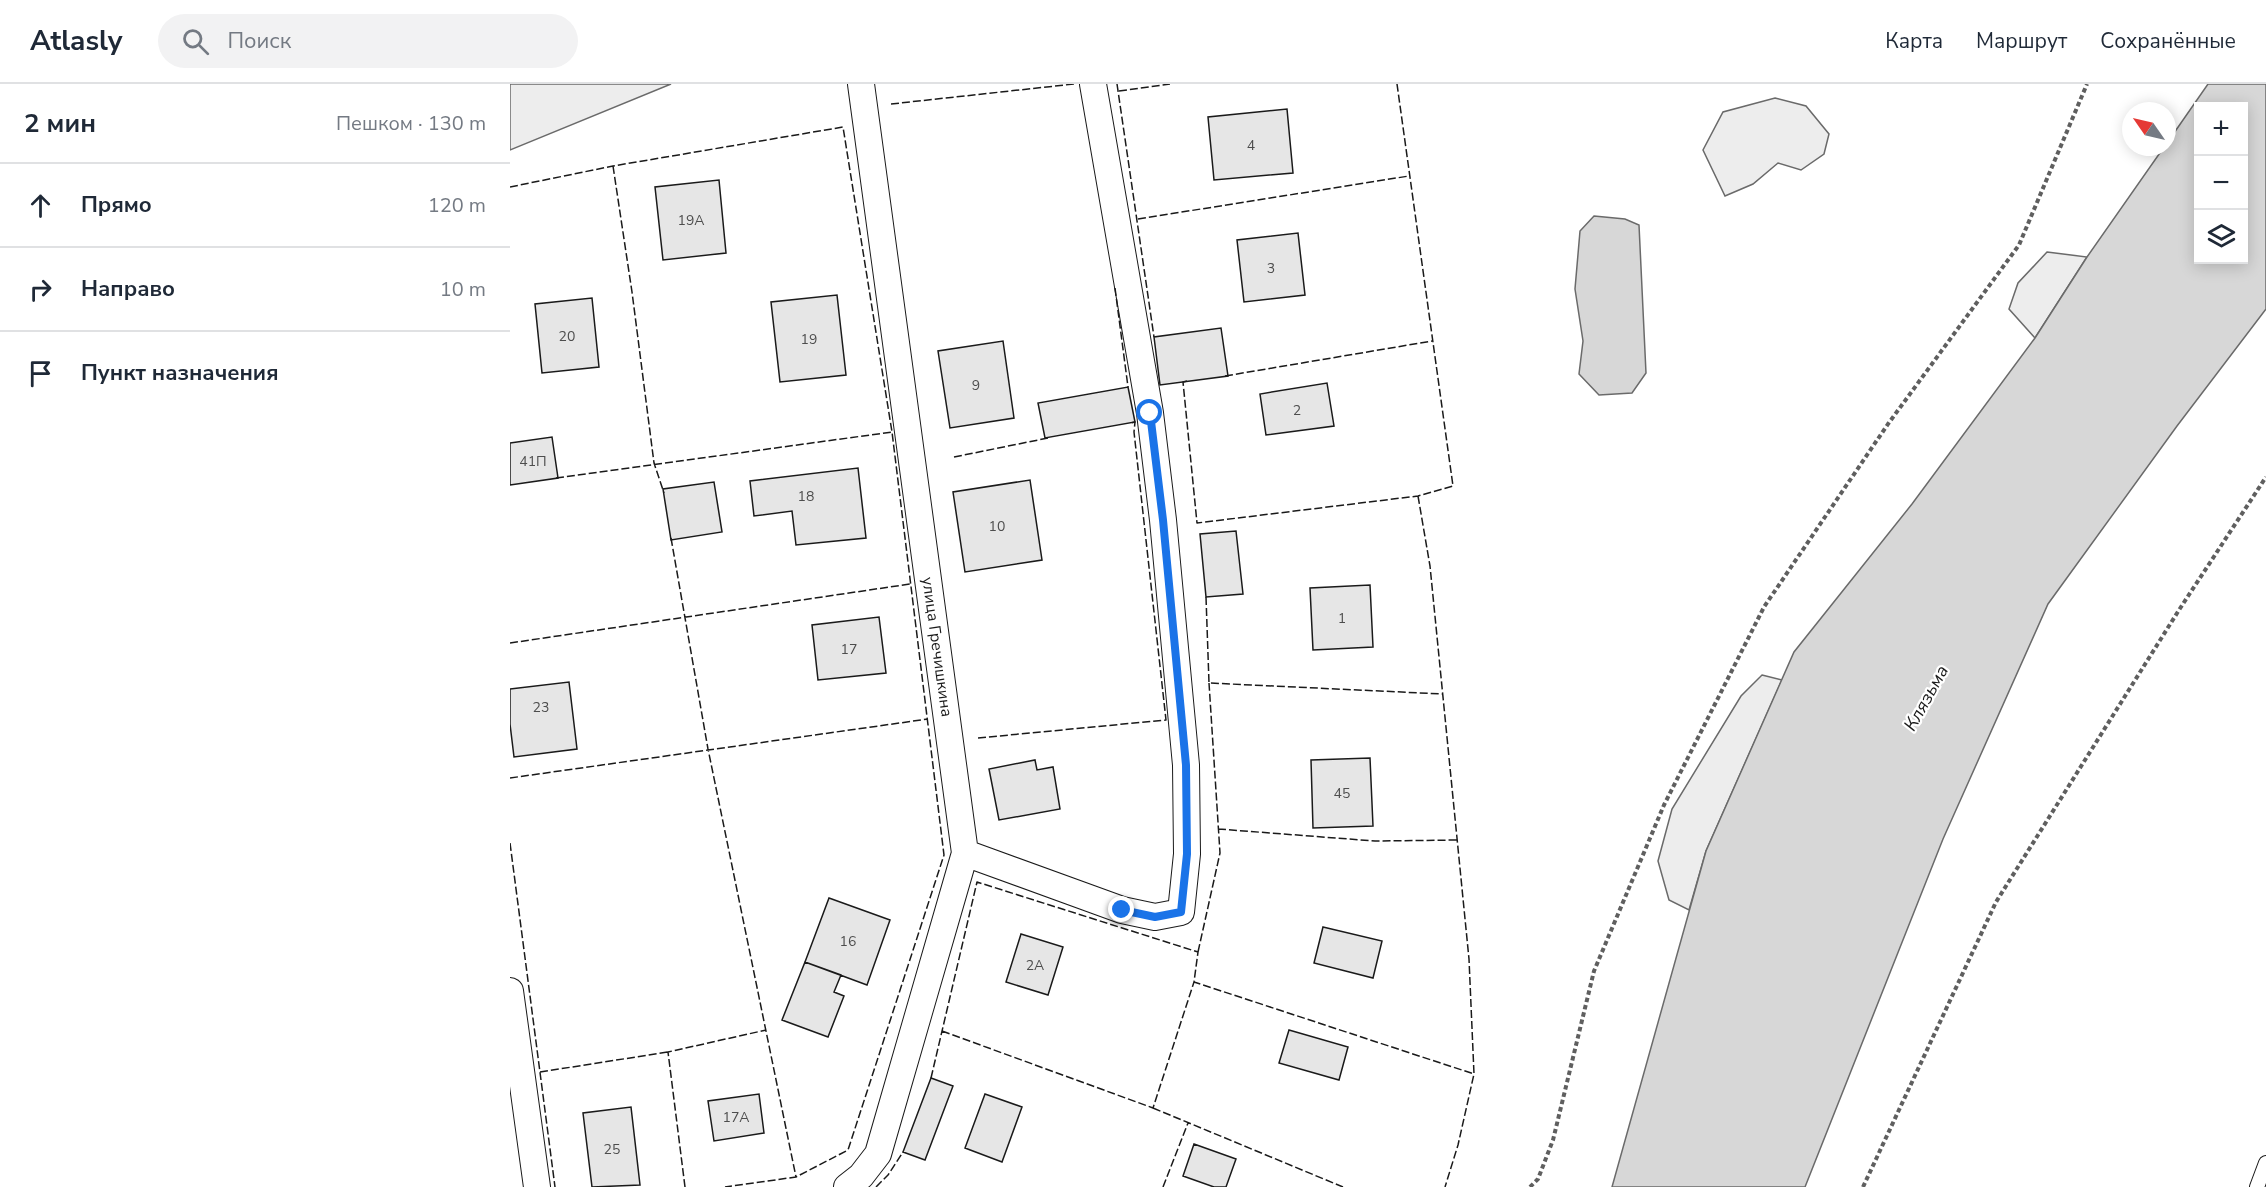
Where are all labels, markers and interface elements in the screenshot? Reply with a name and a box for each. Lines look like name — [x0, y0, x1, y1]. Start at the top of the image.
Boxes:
search box — [158, 14, 578, 68]
text: Atlasly — [30, 22, 122, 60]
icon: search — [179, 25, 212, 58]
text: Поиск — [227, 26, 291, 56]
text: Карта — [1885, 27, 1943, 55]
text: Маршрут — [1976, 27, 2067, 55]
text: Сохранённые — [2100, 27, 2236, 55]
north arrow — [2122, 102, 2176, 156]
map controls — [2194, 102, 2248, 264]
button: + — [2194, 102, 2248, 156]
text: 2 мин — [24, 106, 96, 141]
text: Пешком · 130 m — [336, 110, 486, 137]
house number: 4 — [1247, 136, 1255, 155]
button: − — [2194, 156, 2248, 210]
icon: ahead — [24, 189, 57, 222]
text: Прямо — [81, 190, 152, 220]
text: 120 m — [428, 192, 486, 219]
button: layers — [2194, 210, 2248, 264]
house number: 19А — [677, 211, 705, 230]
house number: 3 — [1267, 259, 1275, 278]
icon: right — [24, 273, 57, 306]
text: Направо — [81, 274, 175, 304]
text: 10 m — [440, 276, 486, 303]
house number: 20 — [559, 327, 575, 346]
house number: 19 — [801, 330, 817, 349]
icon: arrive — [24, 357, 57, 390]
text: Пункт назначения — [81, 358, 279, 388]
house number: 9 — [972, 376, 980, 395]
route start — [1136, 399, 1162, 425]
house number: 2 — [1293, 401, 1301, 420]
house number: 41П — [519, 452, 547, 471]
house number: 18 — [798, 487, 814, 506]
house number: 10 — [989, 517, 1005, 536]
street label: улица Гречишкина — [916, 576, 958, 718]
house number: 1 — [1338, 609, 1346, 628]
house number: 17 — [841, 640, 857, 659]
water label: Клязьма — [1898, 661, 1954, 735]
house number: 23 — [533, 698, 549, 717]
house number: 45 — [1334, 784, 1350, 803]
route end — [1108, 896, 1134, 922]
house number: 16 — [840, 932, 856, 951]
house number: 2А — [1026, 956, 1044, 975]
house number: 17А — [722, 1108, 750, 1127]
house number: 25 — [604, 1140, 620, 1159]

